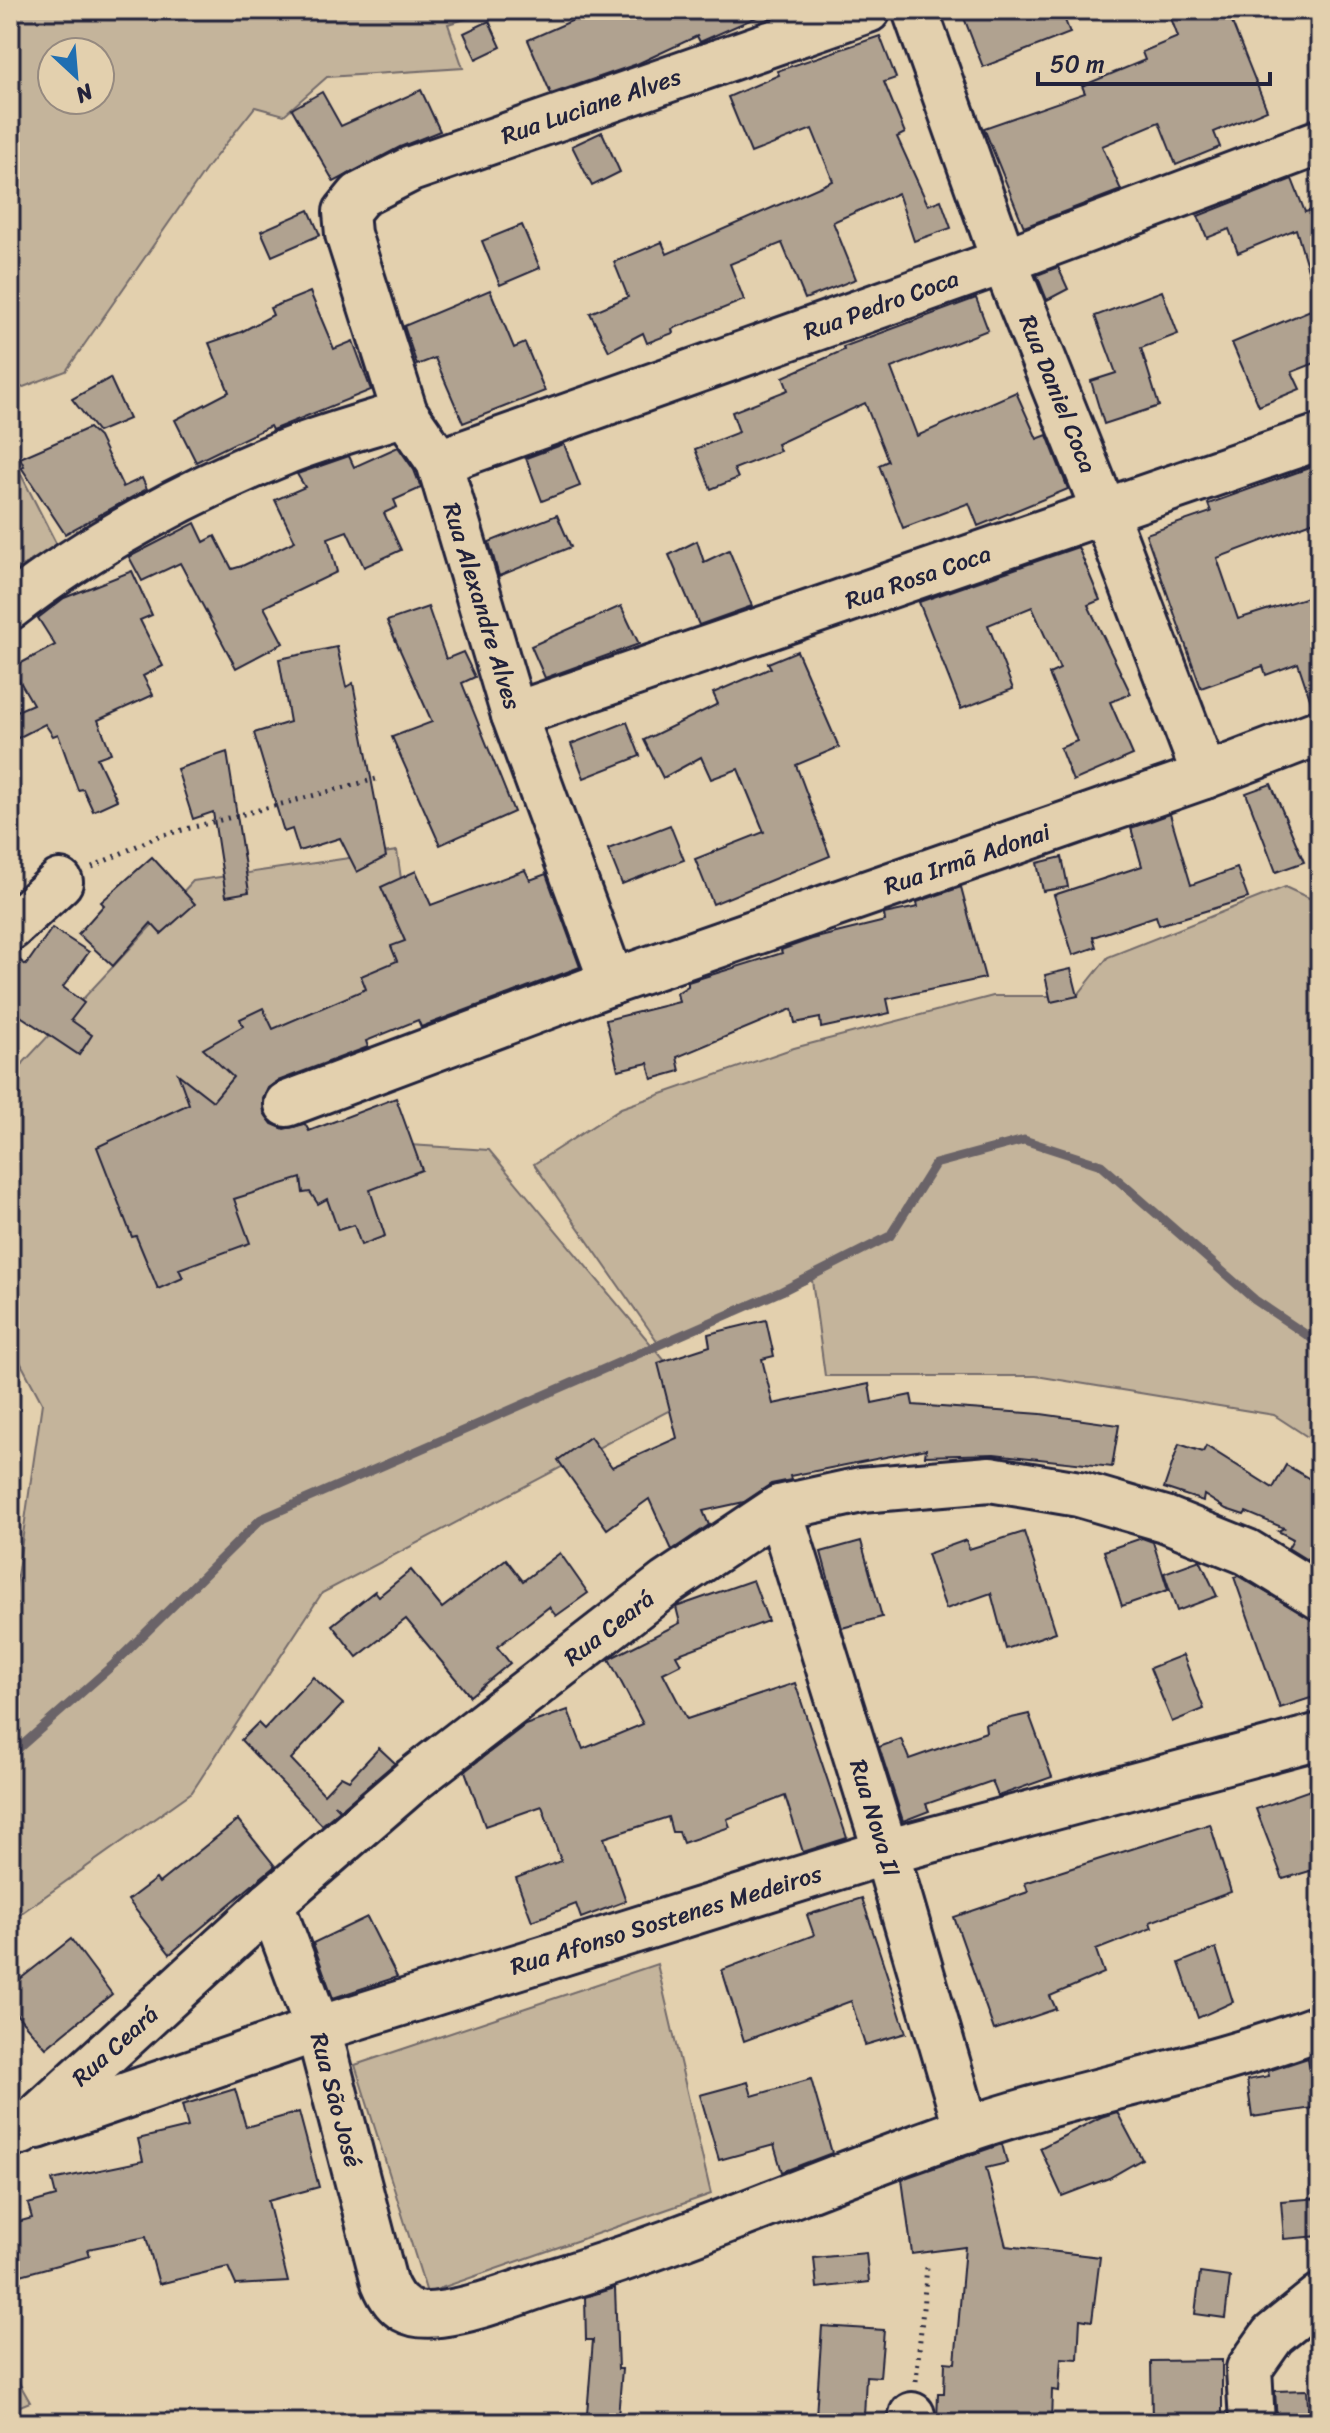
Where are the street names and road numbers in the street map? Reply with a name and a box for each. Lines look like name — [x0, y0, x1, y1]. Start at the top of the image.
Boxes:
street label: Rua Luciane Alves — [495, 56, 687, 156]
street label: Rua Pedro Coca — [797, 257, 965, 353]
street label: Rua Daniel Coca — [1007, 308, 1109, 480]
street label: Rua Alexandre Alves — [431, 497, 533, 715]
street label: Rua Rosa Coca — [839, 532, 997, 622]
street label: Rua Irmã Adonai — [878, 811, 1056, 907]
street label: Rua Ceará — [554, 1579, 664, 1677]
street label: Rua Nova II — [837, 1754, 913, 1882]
street label: Rua Afonso Sostenes Medeiros — [505, 1852, 828, 1987]
street label: Rua Ceará — [61, 1995, 169, 2097]
street label: Rua São José — [298, 2028, 374, 2172]

